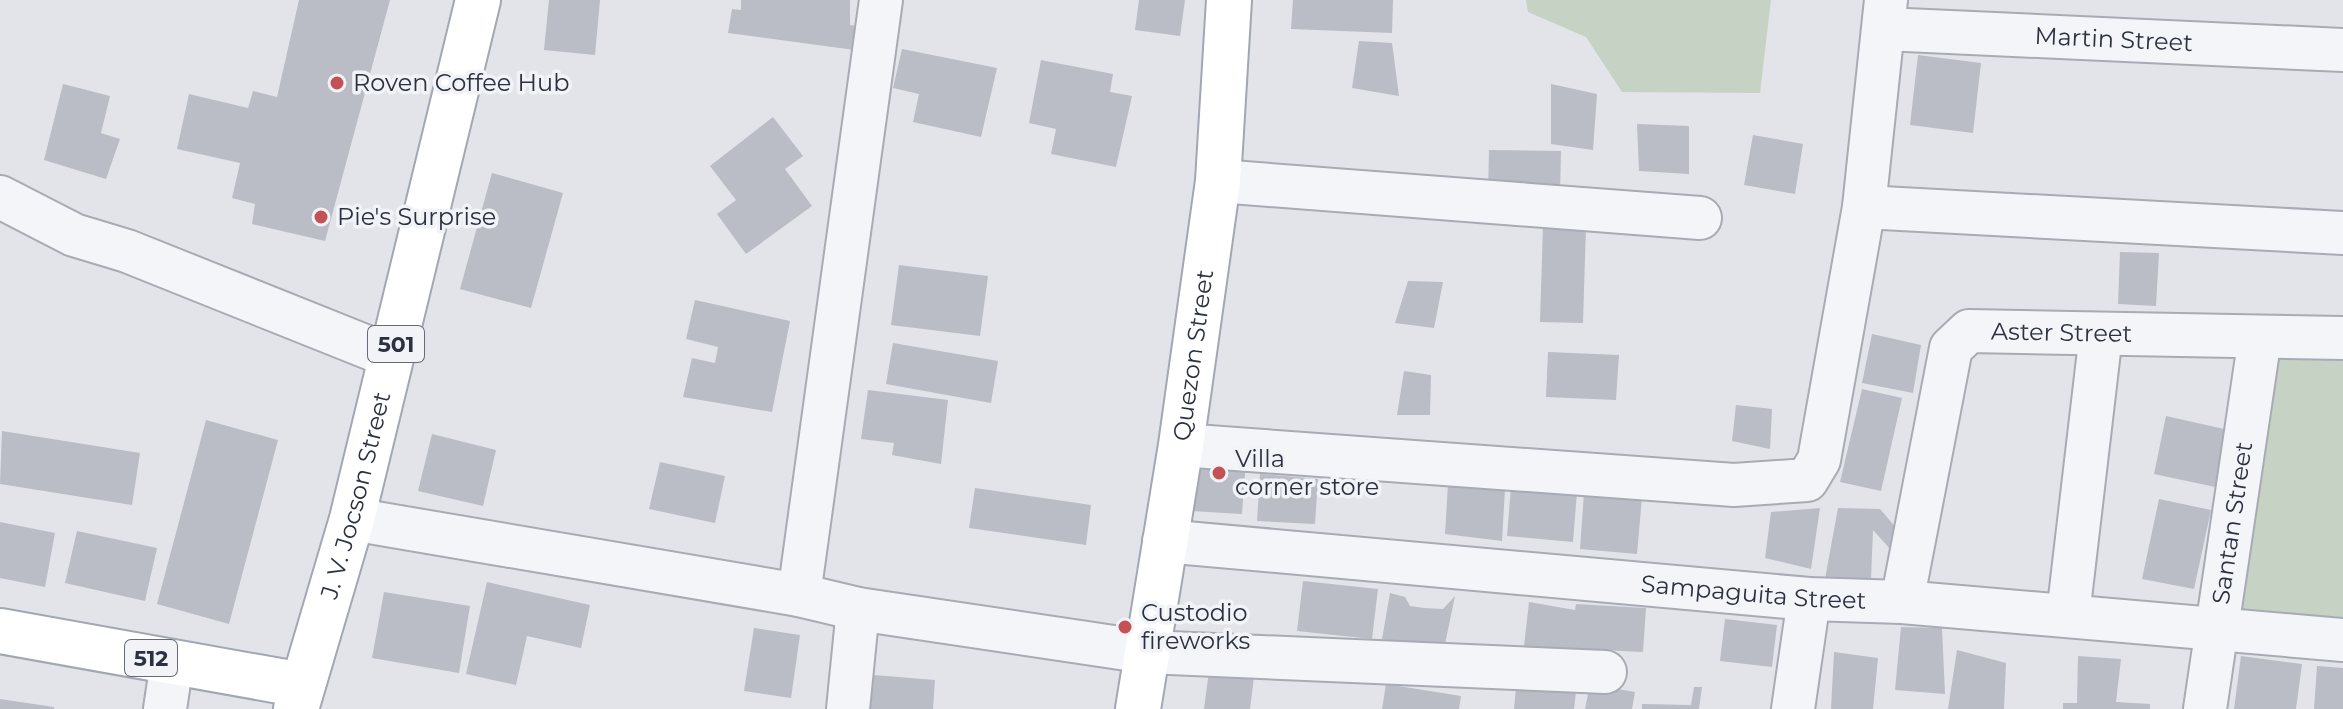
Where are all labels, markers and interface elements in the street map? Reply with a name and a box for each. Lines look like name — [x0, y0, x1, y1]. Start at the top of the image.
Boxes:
street label: Martin Street — [2034, 21, 2194, 57]
place label: Roven Coffee Hub — [353, 68, 570, 97]
marker: Roven Coffee Hub — [328, 74, 346, 92]
place label: Pie's Surprise — [337, 202, 496, 231]
marker: Pie's Surprise — [312, 208, 330, 226]
street label: Quezon Street — [1167, 267, 1219, 443]
street label: Aster Street — [1991, 316, 2133, 348]
road number: 501 — [368, 326, 424, 362]
street label: J. V. Jocson Street — [314, 388, 396, 603]
street label: Santan Street — [2206, 440, 2258, 606]
place label: Villa corner store — [1235, 444, 1379, 501]
marker: Villa corner store — [1210, 464, 1228, 482]
street label: Sampaguita Street — [1640, 569, 1867, 615]
place label: Custodio fireworks — [1141, 598, 1250, 655]
marker: Custodio fireworks — [1116, 618, 1134, 636]
road number: 512 — [125, 640, 177, 676]

